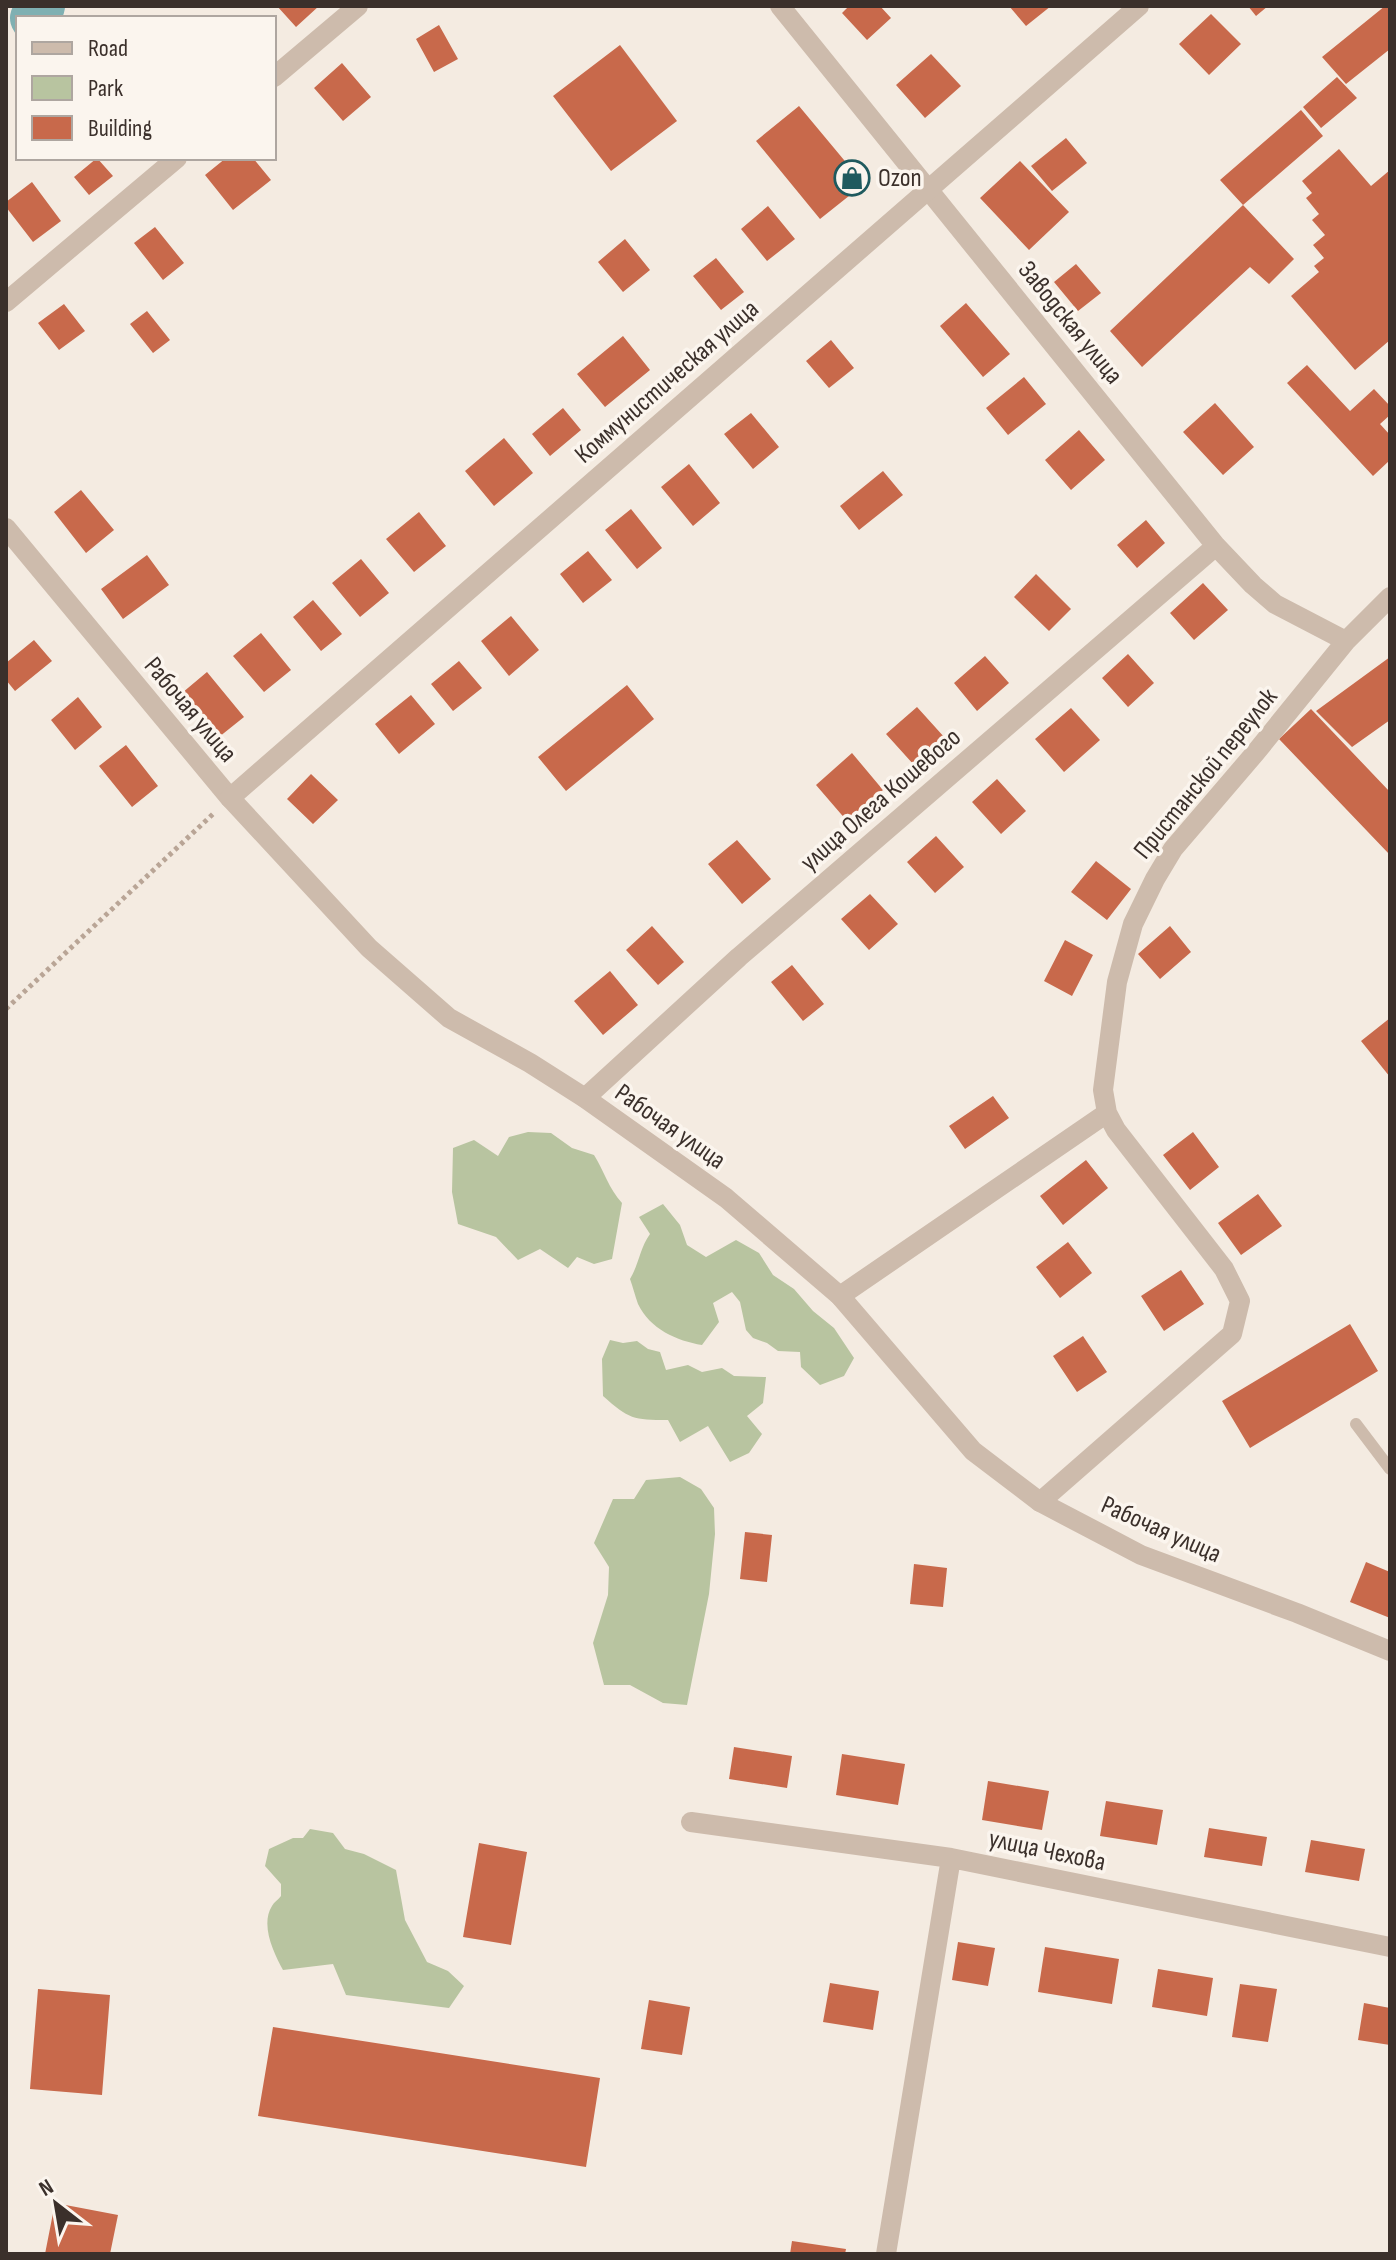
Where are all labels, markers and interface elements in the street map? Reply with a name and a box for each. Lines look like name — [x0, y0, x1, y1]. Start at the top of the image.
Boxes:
legend — [16, 16, 276, 160]
text: Road — [88, 34, 128, 63]
text: Park — [88, 74, 123, 103]
text: Building — [88, 114, 152, 143]
shop icon: Ozon — [833, 159, 871, 197]
place label: Ozon — [878, 163, 922, 194]
street label: Заводская улица — [1011, 255, 1129, 391]
street label: Коммунистическая улица — [569, 294, 765, 470]
street label: Рабочая улица — [137, 651, 243, 769]
street label: Пристанской переулок — [1128, 682, 1284, 866]
street label: улица Олега Кошевого — [795, 722, 967, 878]
street label: Рабочая улица — [609, 1078, 731, 1176]
street label: Рабочая улица — [1096, 1490, 1226, 1570]
street label: улица Чехова — [986, 1824, 1108, 1878]
north arrow — [16, 2164, 96, 2244]
text: N — [34, 2174, 58, 2203]

